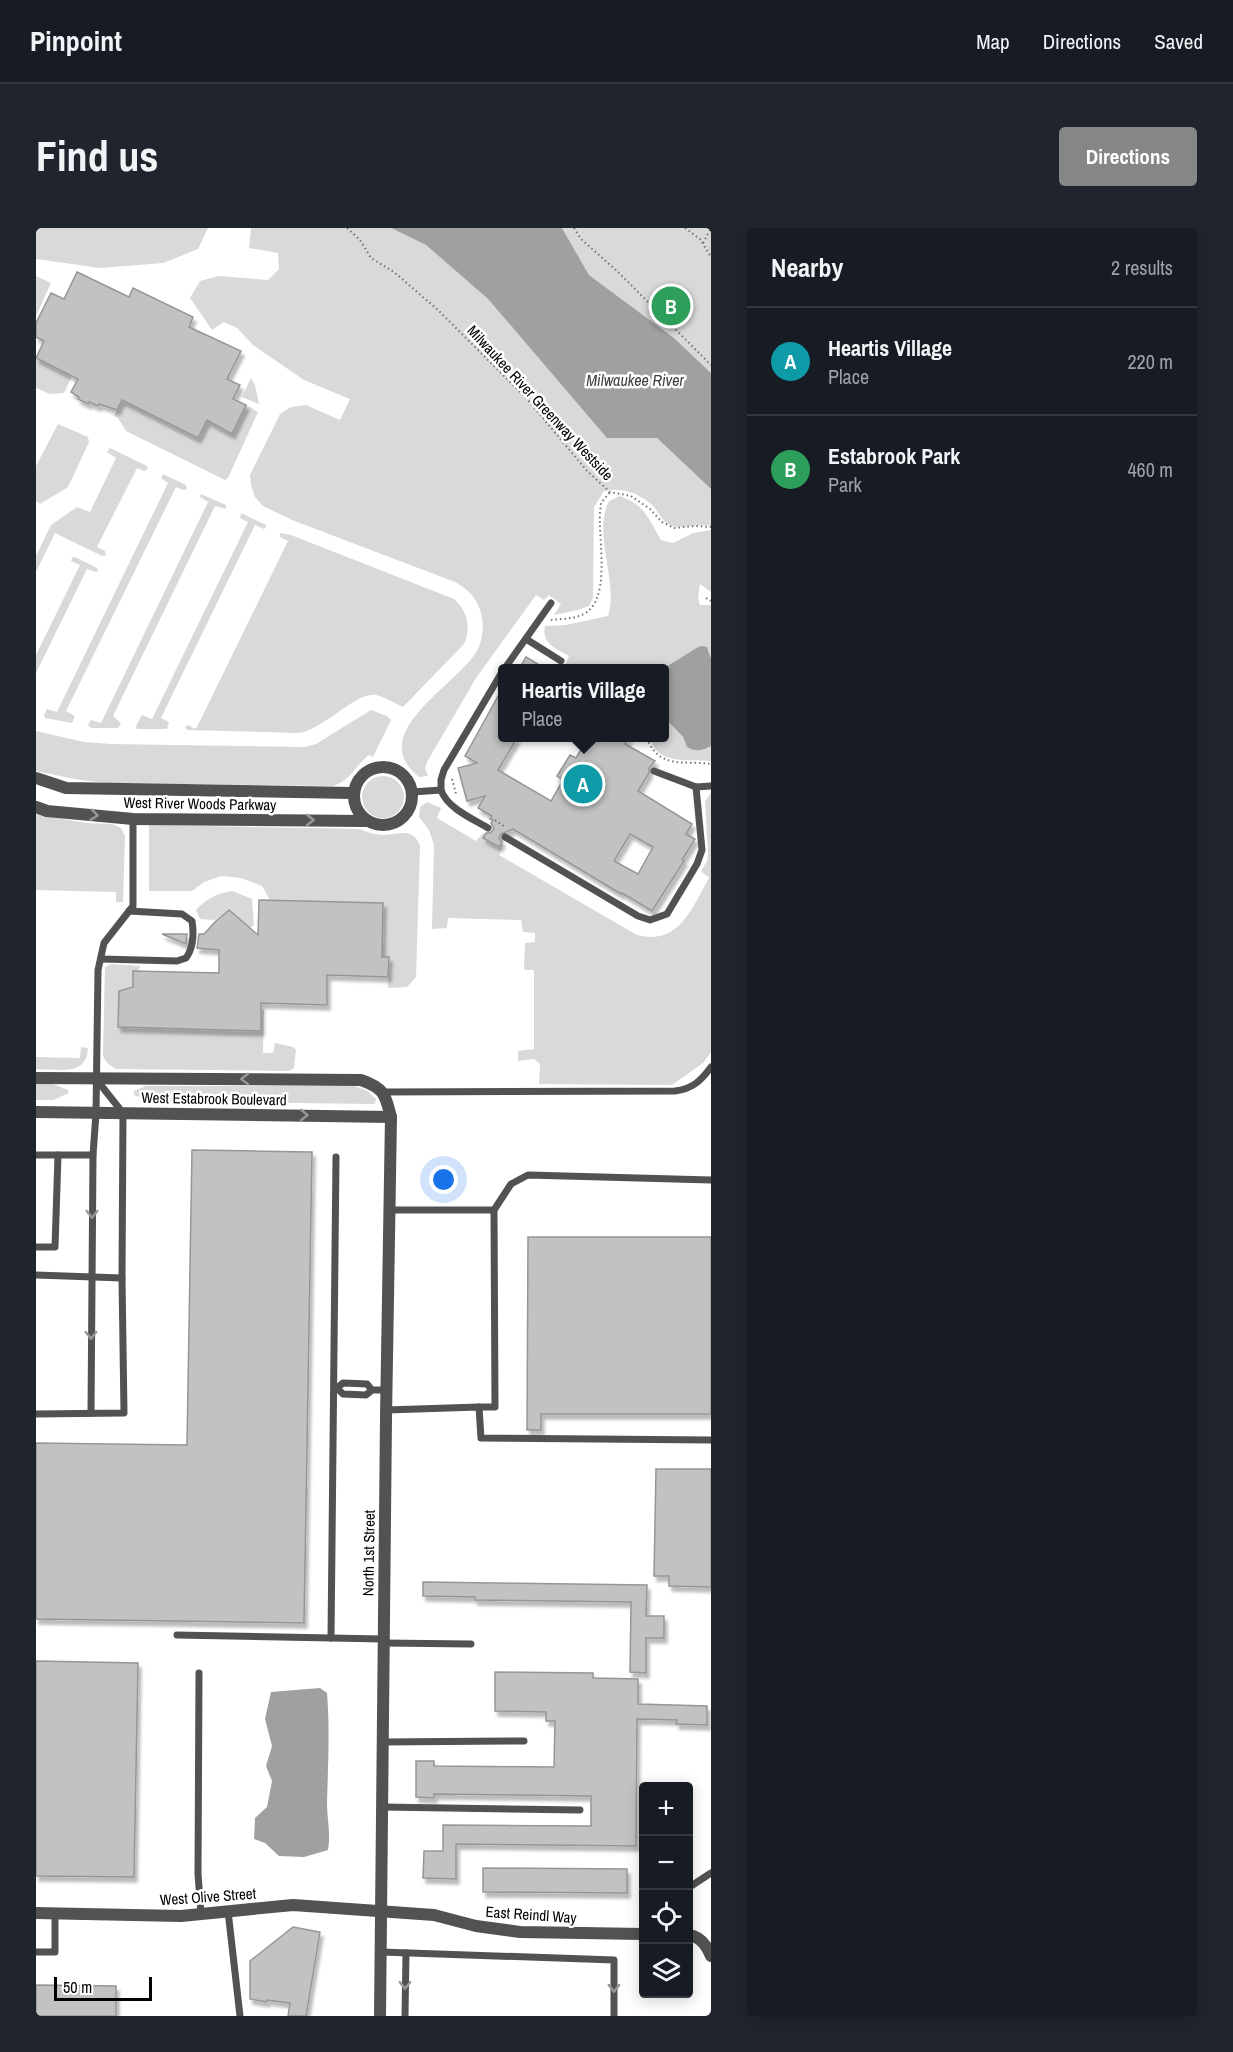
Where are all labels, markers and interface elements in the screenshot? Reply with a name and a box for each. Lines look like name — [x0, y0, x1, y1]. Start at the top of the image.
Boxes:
text: Pinpoint — [30, 22, 122, 60]
text: Map — [976, 27, 1010, 56]
text: Directions — [1043, 27, 1121, 56]
text: Saved — [1154, 27, 1203, 56]
button: Directions — [1059, 127, 1197, 186]
text: Find us — [36, 128, 158, 184]
text: Nearby — [771, 250, 843, 285]
text: 2 results — [1111, 254, 1173, 281]
pin: B — [652, 284, 690, 328]
street label: Milwaukee River Greenway Westside — [463, 320, 618, 485]
text: Heartis Village — [828, 333, 952, 363]
text: A — [785, 348, 796, 375]
text: 220 m — [1127, 348, 1173, 375]
text: Place — [828, 363, 869, 390]
water label: Milwaukee River — [586, 369, 684, 391]
text: Estabrook Park — [828, 441, 960, 471]
text: B — [785, 456, 796, 483]
text: 460 m — [1127, 456, 1173, 483]
text: Park — [828, 471, 862, 498]
popup — [498, 664, 669, 742]
text: Heartis Village — [521, 675, 646, 705]
text: Place — [521, 705, 563, 732]
pin: A — [564, 762, 602, 806]
street label: West River Woods Parkway — [123, 792, 277, 815]
one-way arrow — [89, 808, 98, 821]
one-way arrow — [305, 814, 314, 826]
one-way arrow — [241, 1073, 250, 1085]
street label: West Estabrook Boulevard — [141, 1087, 287, 1110]
one-way arrow — [300, 1109, 309, 1122]
your location — [429, 1165, 458, 1194]
one-way arrow — [86, 1209, 98, 1218]
one-way arrow — [85, 1331, 98, 1340]
street label: North 1st Street — [357, 1509, 380, 1596]
map controls — [639, 1782, 693, 1998]
button: + — [639, 1782, 693, 1836]
button: − — [639, 1836, 693, 1890]
street label: West Olive Street — [159, 1883, 257, 1910]
button: locate — [639, 1890, 693, 1944]
street label: East Reindl Way — [485, 1901, 578, 1928]
button: layers — [639, 1944, 693, 1998]
scale bar — [54, 1974, 152, 2002]
text: 50 m — [63, 1976, 92, 1998]
one-way arrow — [399, 1980, 411, 1989]
one-way arrow — [608, 1983, 620, 1992]

